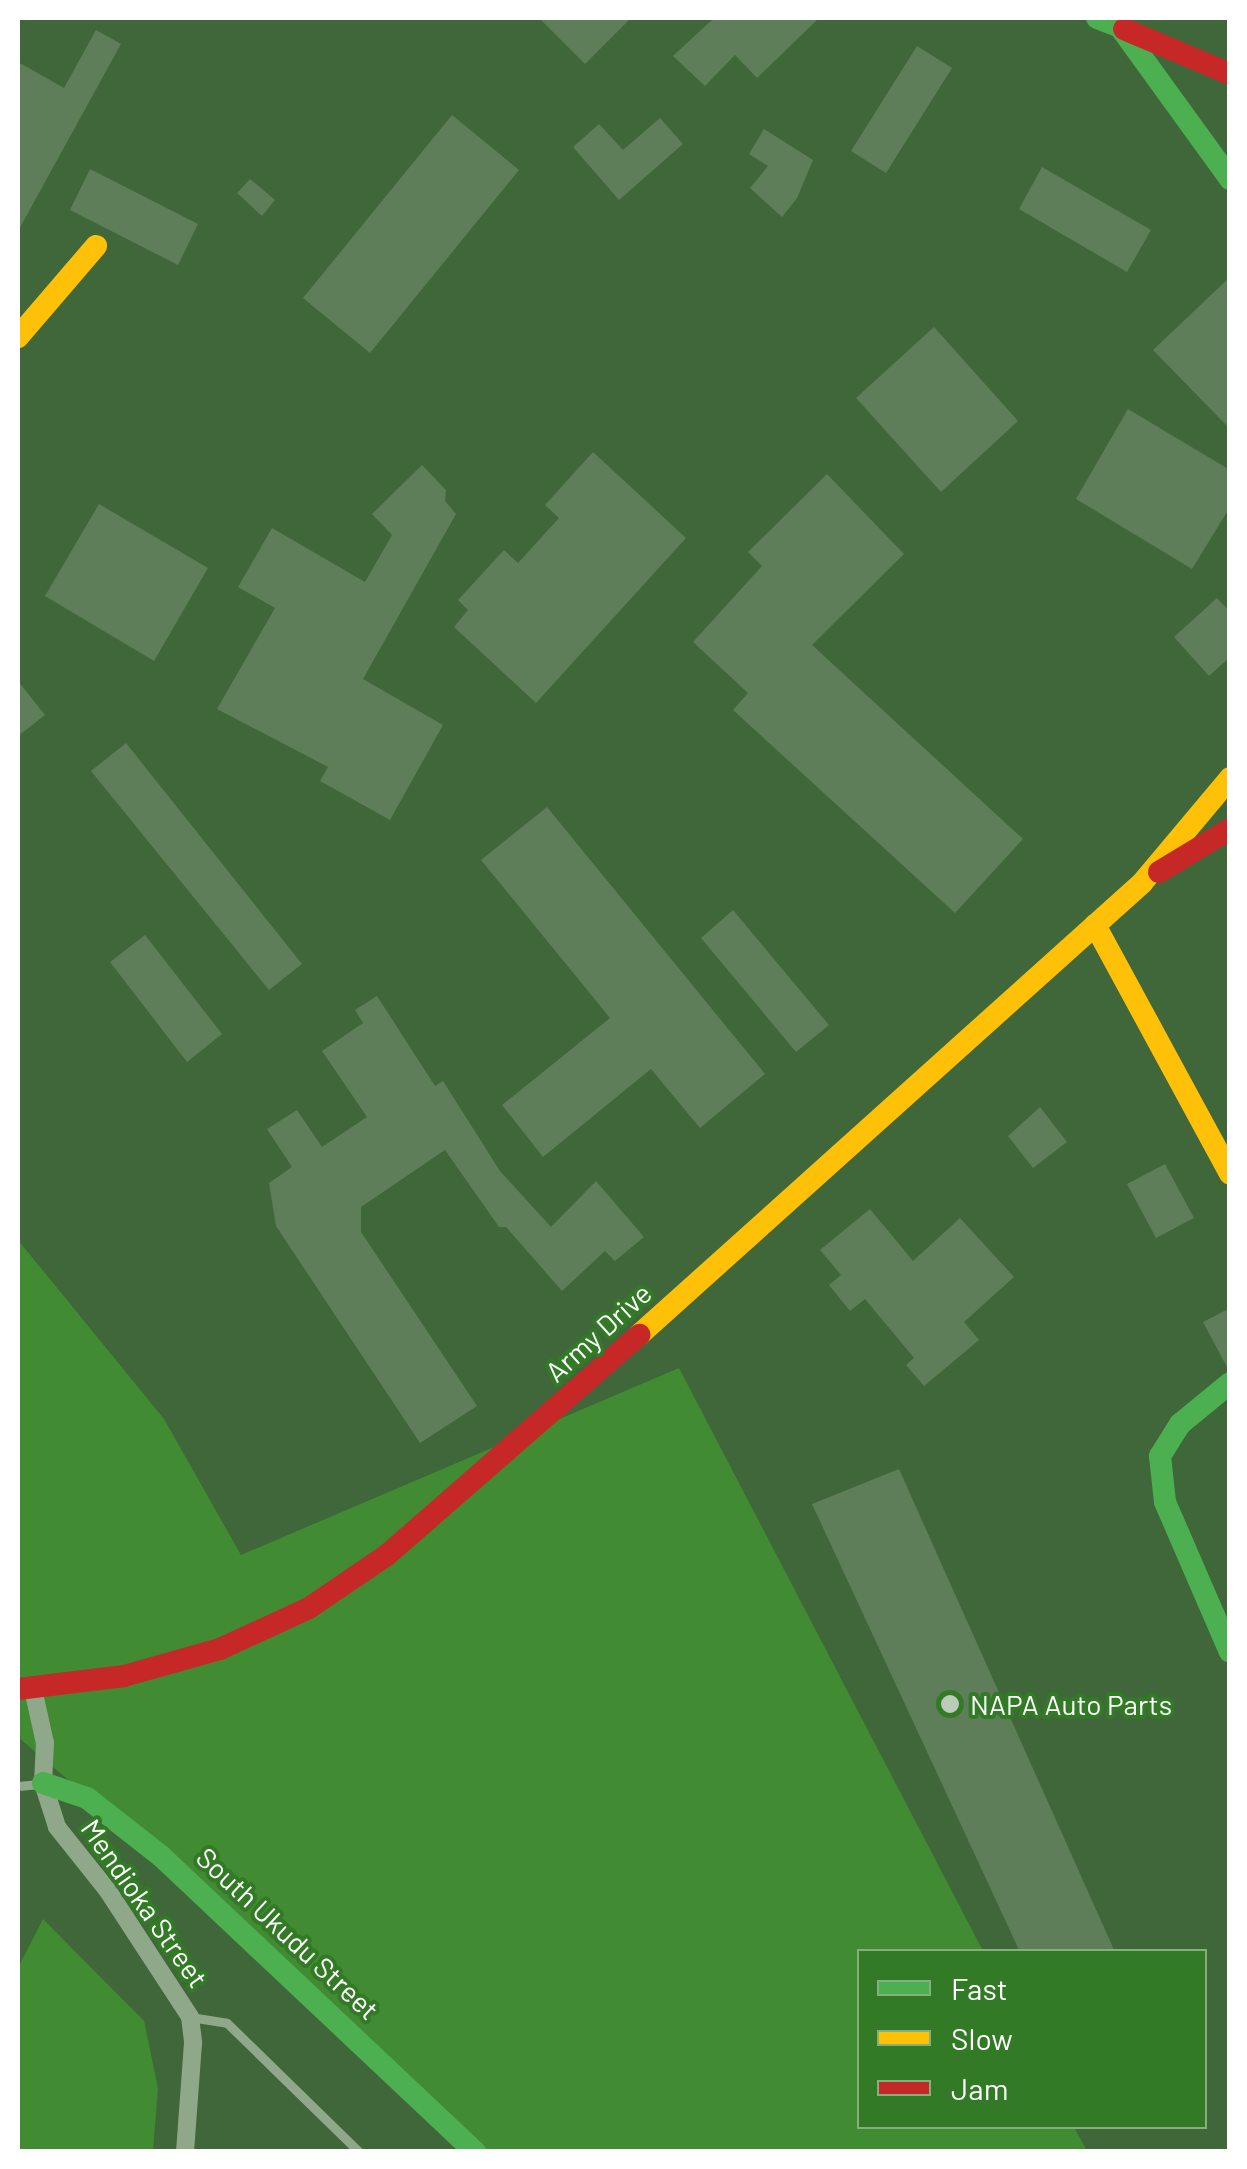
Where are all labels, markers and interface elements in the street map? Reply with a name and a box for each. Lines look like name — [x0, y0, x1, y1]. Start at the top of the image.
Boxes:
street label: Army Drive — [538, 1276, 658, 1388]
place label: NAPA Auto Parts — [970, 1687, 1172, 1721]
marker: NAPA Auto Parts — [939, 1693, 961, 1715]
street label: Mendioka Street — [75, 1812, 215, 1994]
street label: South Ukudu Street — [190, 1840, 386, 2026]
legend — [857, 1949, 1207, 2129]
text: Fast — [951, 1970, 1008, 2006]
text: Slow — [951, 2020, 1013, 2056]
text: Jam — [951, 2070, 1008, 2106]

